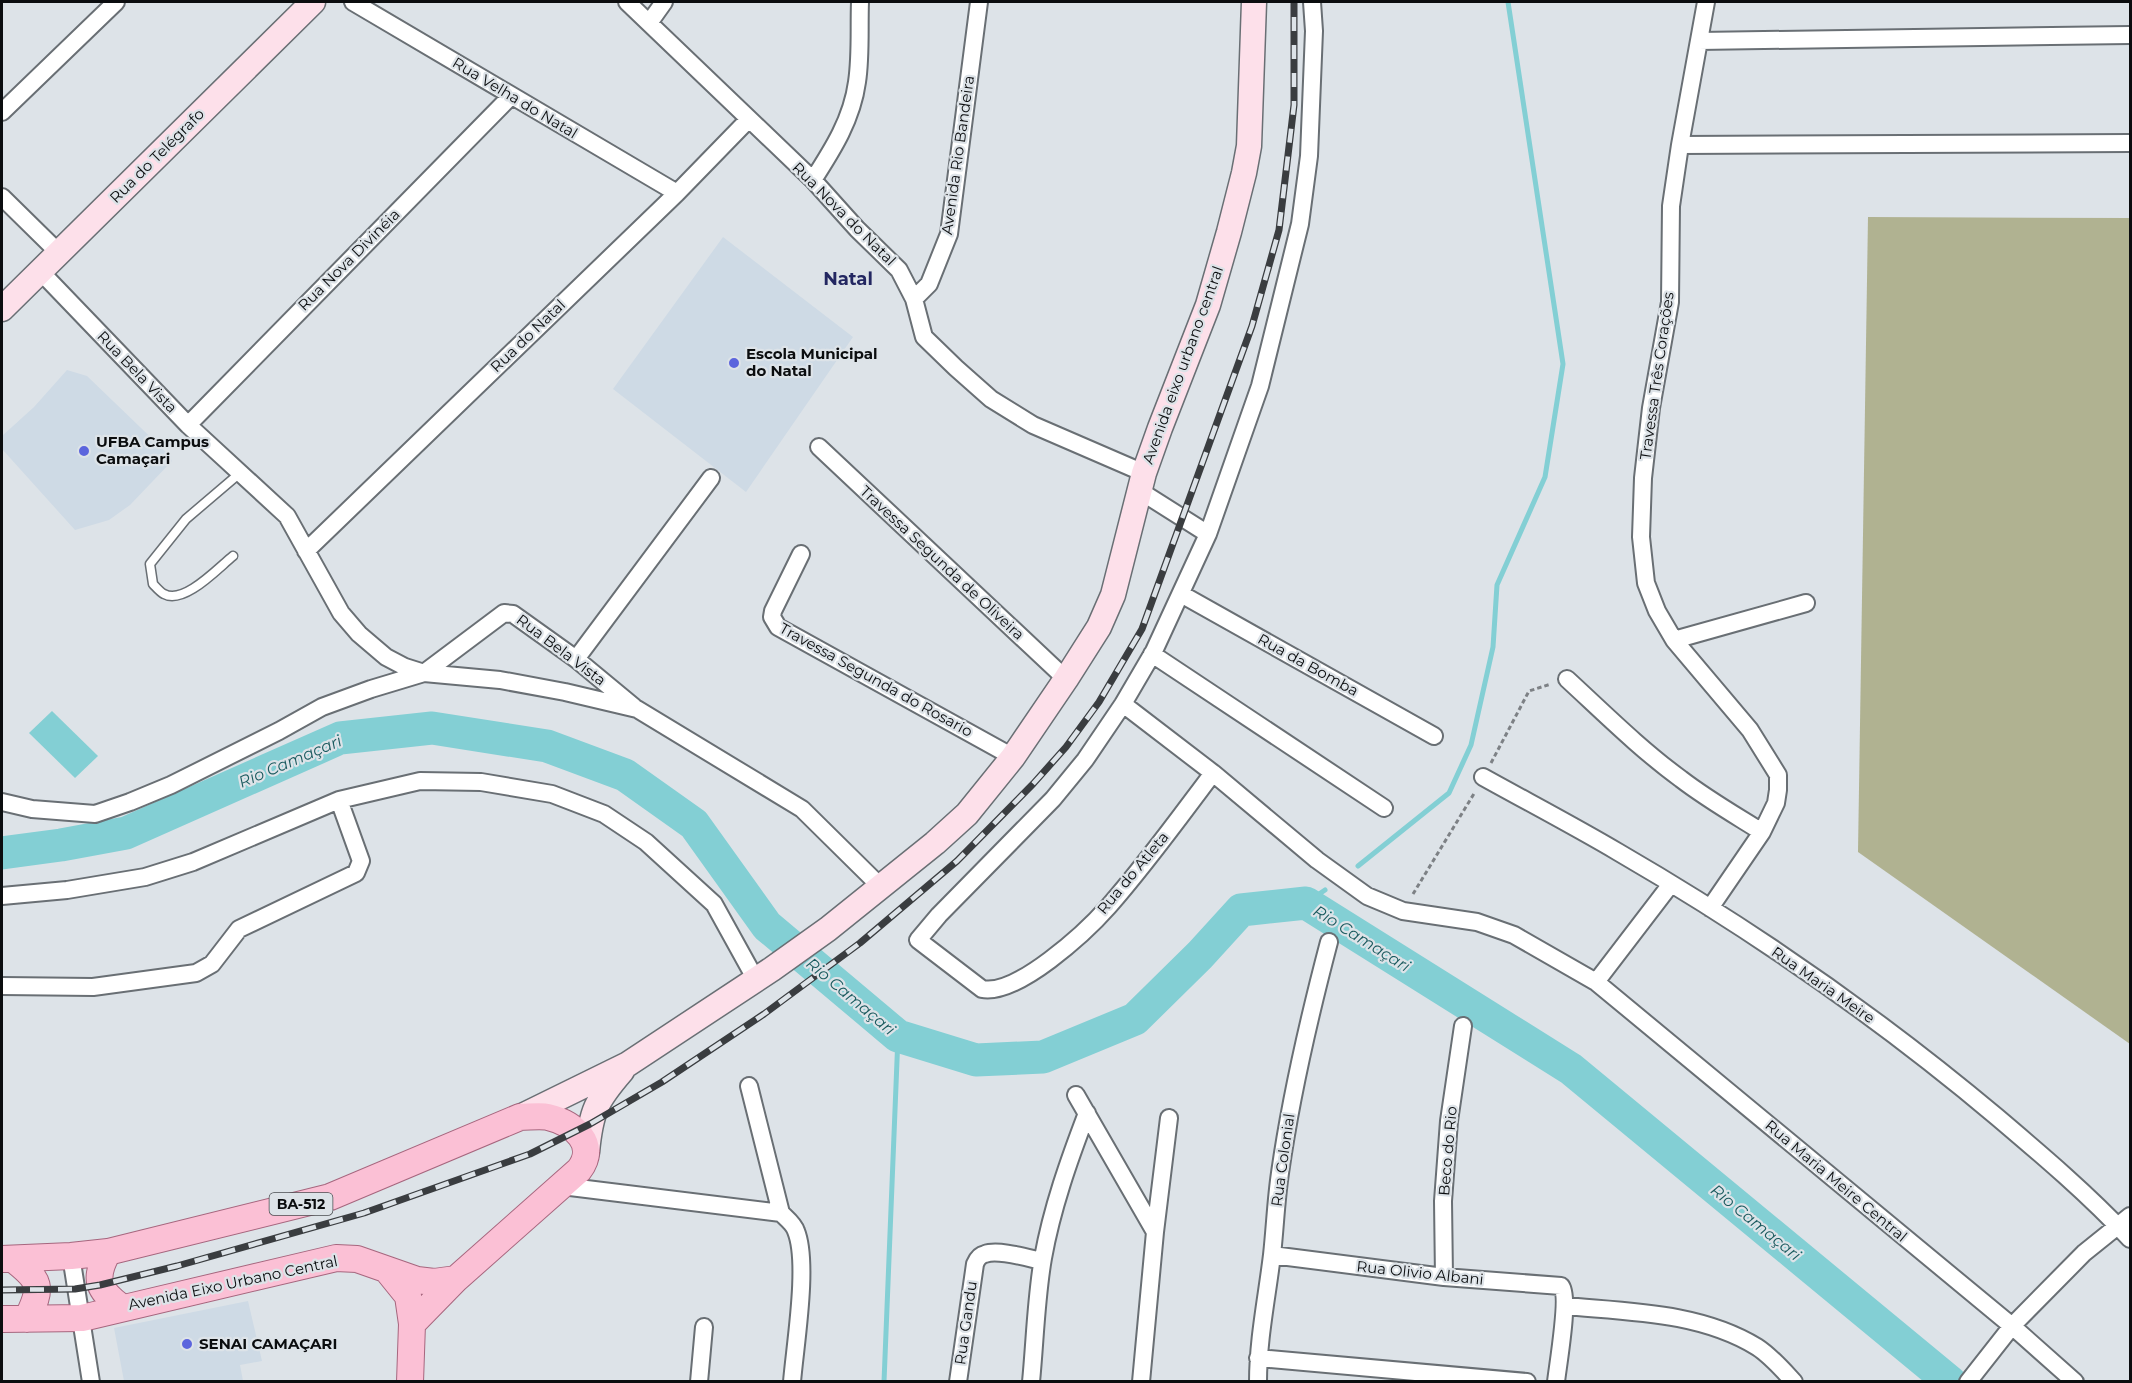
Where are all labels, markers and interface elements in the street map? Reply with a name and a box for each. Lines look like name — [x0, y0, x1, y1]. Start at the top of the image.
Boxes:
street label: Rua Velha do Natal — [449, 53, 581, 142]
street label: Avenida Rio Bandeira — [937, 74, 978, 236]
street label: Rua do Telégrafo — [105, 104, 208, 207]
street label: Rua Nova do Natal — [789, 158, 900, 269]
street label: Rua Nova Divinéia — [294, 205, 404, 315]
street label: Avenida eixo urbano central — [1138, 263, 1227, 466]
district label: Natal — [823, 268, 873, 290]
street label: Travessa Três Corações — [1635, 291, 1678, 461]
street label: Rua do Natal — [486, 295, 569, 376]
street label: Rua Bela Vista — [93, 327, 181, 417]
place label: Escola Municipal do Natal — [746, 344, 877, 380]
marker: Escola Municipal do Natal — [727, 356, 741, 370]
place label: UFBA Campus Camaçari — [96, 432, 209, 468]
marker: UFBA Campus Camaçari — [77, 444, 91, 458]
street label: Travessa Segunda de Oliveira — [856, 481, 1028, 644]
street label: Rua Bela Vista — [513, 610, 610, 689]
street label: Travessa Segunda do Rosario — [776, 618, 976, 741]
street label: Rua da Bomba — [1255, 629, 1362, 700]
water label: Rio Camaçari — [236, 731, 345, 792]
street label: Rua do Atleta — [1093, 828, 1173, 918]
water label: Rio Camaçari — [1310, 901, 1414, 976]
street label: Rua Maria Meire — [1768, 942, 1879, 1027]
water label: Rio Camaçari — [802, 954, 900, 1040]
street label: Beco do Rio — [1434, 1105, 1461, 1197]
street label: Rua Colonial — [1267, 1112, 1298, 1208]
street label: Rua Maria Meire Central — [1761, 1116, 1911, 1246]
water label: Rio Camaçari — [1707, 1180, 1805, 1265]
road number: BA-512 — [270, 1193, 332, 1215]
street label: Avenida Eixo Urbano Central — [126, 1251, 339, 1314]
street label: Rua Olivio Albani — [1356, 1256, 1485, 1289]
street label: Rua Gandu — [950, 1280, 981, 1366]
place label: SENAI CAMAÇARI — [199, 1334, 337, 1353]
marker: SENAI CAMAÇARI — [180, 1337, 194, 1351]

